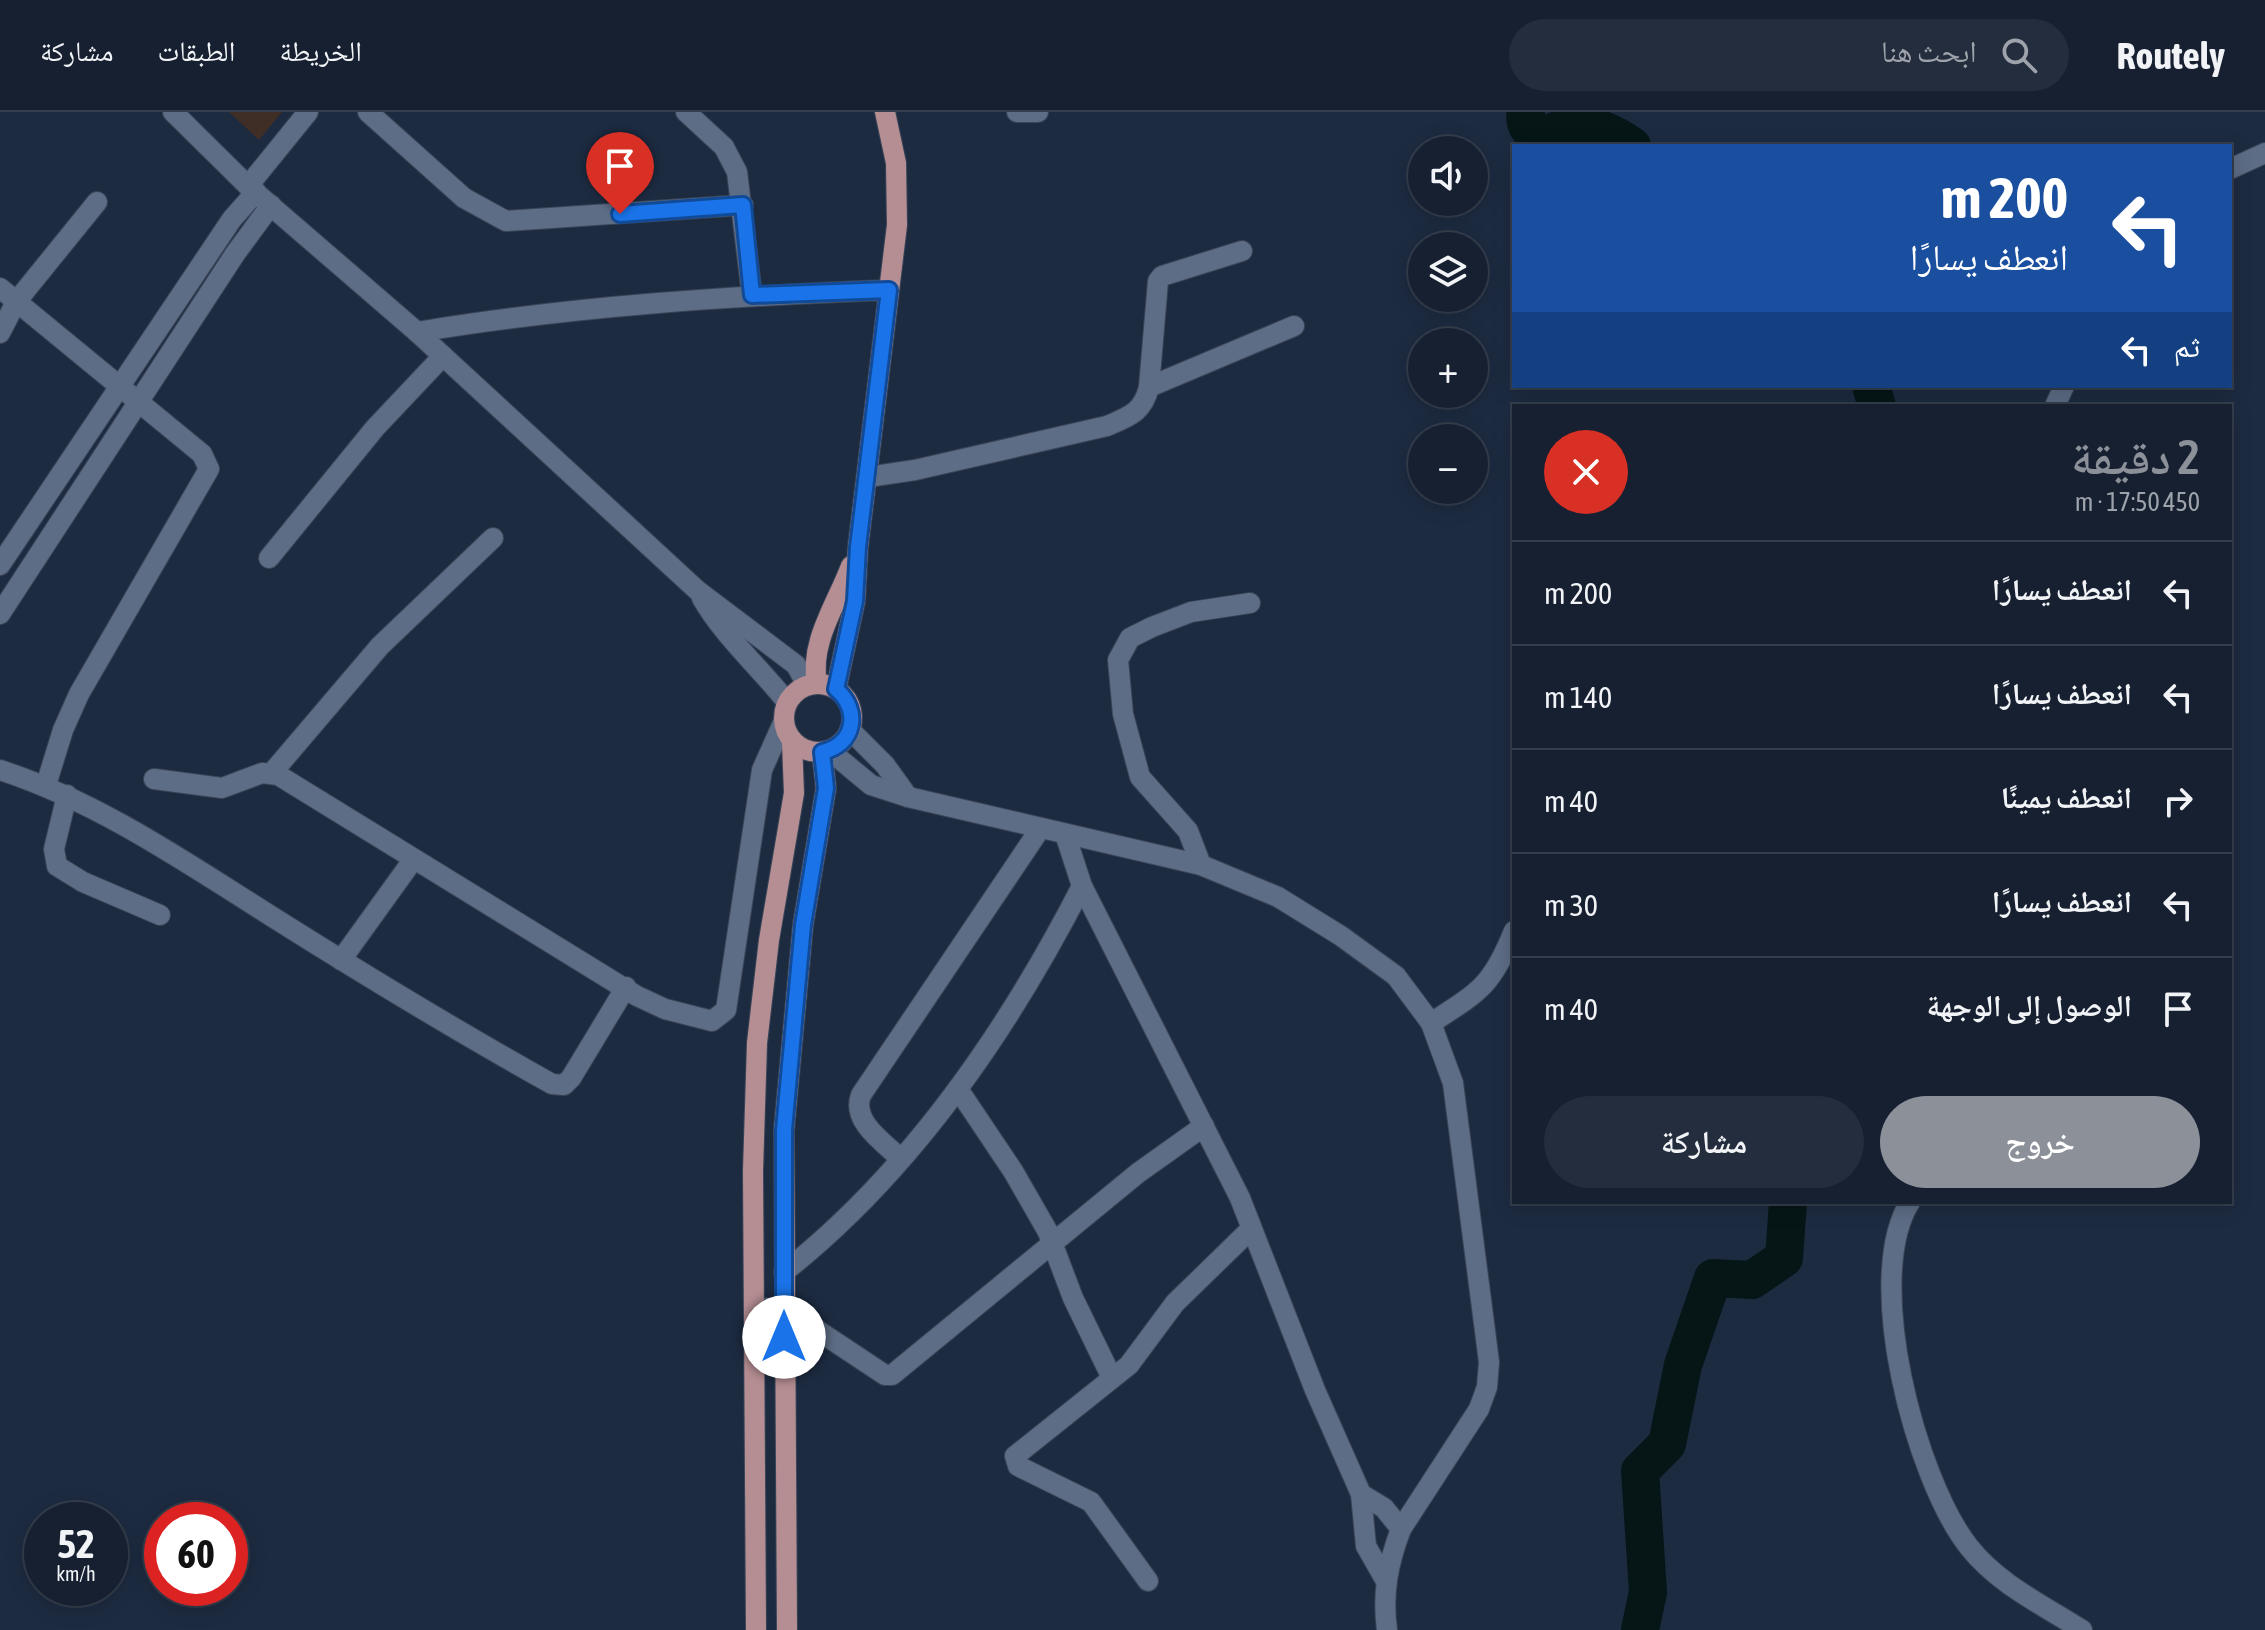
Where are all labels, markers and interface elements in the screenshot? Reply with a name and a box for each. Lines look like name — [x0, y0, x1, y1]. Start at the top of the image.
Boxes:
search box — [1509, 19, 2069, 91]
icon: search — [1997, 33, 2041, 77]
text: ابحث هنا — [1881, 34, 1977, 68]
text: Routely — [2117, 34, 2225, 77]
text: مشاركة — [40, 35, 114, 67]
text: الطبقات — [158, 35, 235, 67]
text: الخريطة — [279, 35, 362, 67]
pin — [586, 132, 654, 214]
map controls — [1408, 136, 1488, 504]
button: sound — [1408, 136, 1488, 216]
icon: arrive — [598, 144, 642, 188]
text: 200 m — [1941, 166, 2068, 230]
icon: left — [2096, 176, 2200, 280]
button: layers — [1408, 232, 1488, 312]
text: انعطف يسارًا — [1910, 236, 2068, 278]
button: + — [1408, 328, 1488, 408]
icon: left — [2114, 328, 2158, 372]
text: ثم — [2174, 329, 2200, 363]
button: − — [1408, 424, 1488, 504]
text: 2 دقيقة — [2071, 429, 2200, 484]
button: close — [1544, 430, 1628, 514]
text: 450 m · 17:50 — [2075, 487, 2200, 517]
icon: left — [2156, 571, 2200, 615]
text: انعطف يسارًا — [1992, 572, 2132, 606]
text: 200 m — [1544, 576, 1612, 610]
icon: left — [2156, 675, 2200, 719]
text: انعطف يسارًا — [1992, 676, 2132, 710]
text: 140 m — [1544, 680, 1612, 714]
icon: right — [2156, 779, 2200, 823]
text: انعطف يمينًا — [2001, 780, 2132, 814]
text: 40 m — [1544, 784, 1598, 818]
icon: left — [2156, 883, 2200, 927]
text: انعطف يسارًا — [1992, 884, 2132, 918]
text: 30 m — [1544, 888, 1598, 922]
icon: arrive — [2156, 987, 2200, 1031]
text: الوصول إلى الوجهة — [1927, 988, 2132, 1022]
text: 40 m — [1544, 992, 1598, 1026]
button: مشاركة — [1544, 1096, 1864, 1188]
button: خروج — [1880, 1096, 2200, 1188]
position arrow — [742, 1295, 826, 1379]
speed limit sign: 60 — [144, 1502, 248, 1606]
text: 52 — [57, 1521, 95, 1566]
text: km/h — [56, 1562, 96, 1585]

